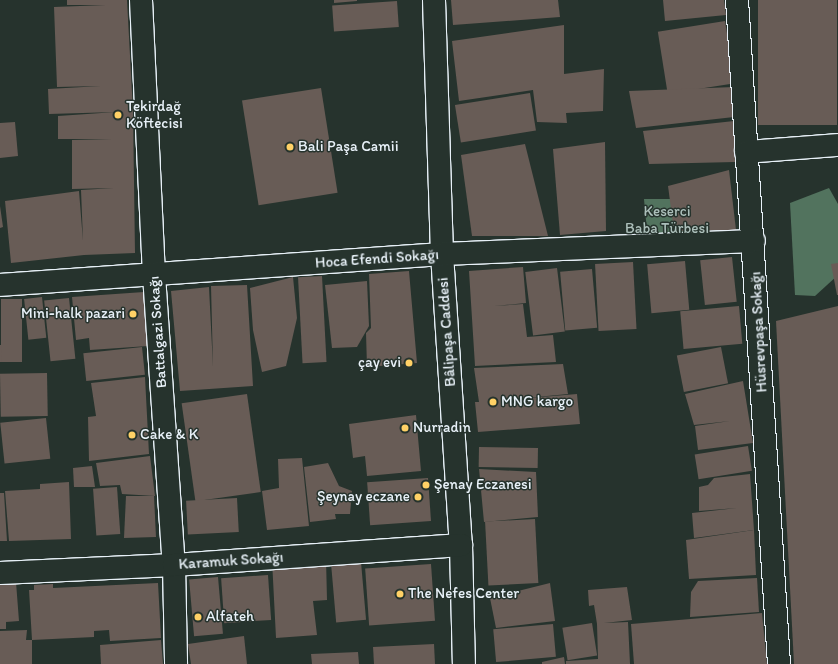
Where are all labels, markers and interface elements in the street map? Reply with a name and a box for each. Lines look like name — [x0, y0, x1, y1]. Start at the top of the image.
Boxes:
place label: Tekirdağ Köftecisi — [126, 97, 183, 132]
marker: Tekirdağ Köftecisi — [113, 110, 123, 120]
place label: Bali Paşa Camii — [298, 138, 398, 156]
marker: Bali Paşa Camii — [285, 142, 295, 152]
park label: Keserci Baba Türbesi — [625, 202, 709, 237]
street label: Hoca Efendi Sokağı — [315, 246, 439, 272]
street label: Hüsrevpaşa Sokağı — [747, 271, 771, 393]
street label: Battalgazi Sokağı — [145, 275, 171, 389]
street label: Bâlipaşa Caddesi — [434, 277, 460, 387]
place label: Mini-halk pazari — [20, 305, 125, 323]
marker: Mini-halk pazari — [128, 309, 138, 319]
place label: çay evi — [358, 354, 401, 372]
marker: çay evi — [404, 358, 414, 368]
place label: MNG kargo — [501, 393, 573, 411]
marker: MNG kargo — [488, 397, 498, 407]
place label: Nurradin — [413, 419, 471, 437]
marker: Nurradin — [400, 423, 410, 433]
place label: Cake & K — [140, 426, 198, 444]
marker: Cake & K — [127, 430, 137, 440]
place label: Şenay Eczanesi — [434, 476, 532, 494]
marker: Şenay Eczanesi — [421, 480, 431, 490]
place label: Şeynay eczane — [317, 488, 410, 506]
marker: Şeynay eczane — [413, 492, 423, 502]
street label: Karamuk Sokağı — [178, 548, 284, 574]
place label: The Nefes Center — [408, 585, 519, 603]
marker: The Nefes Center — [395, 589, 405, 599]
place label: Alfateh — [206, 608, 254, 626]
marker: Alfateh — [193, 612, 203, 622]

